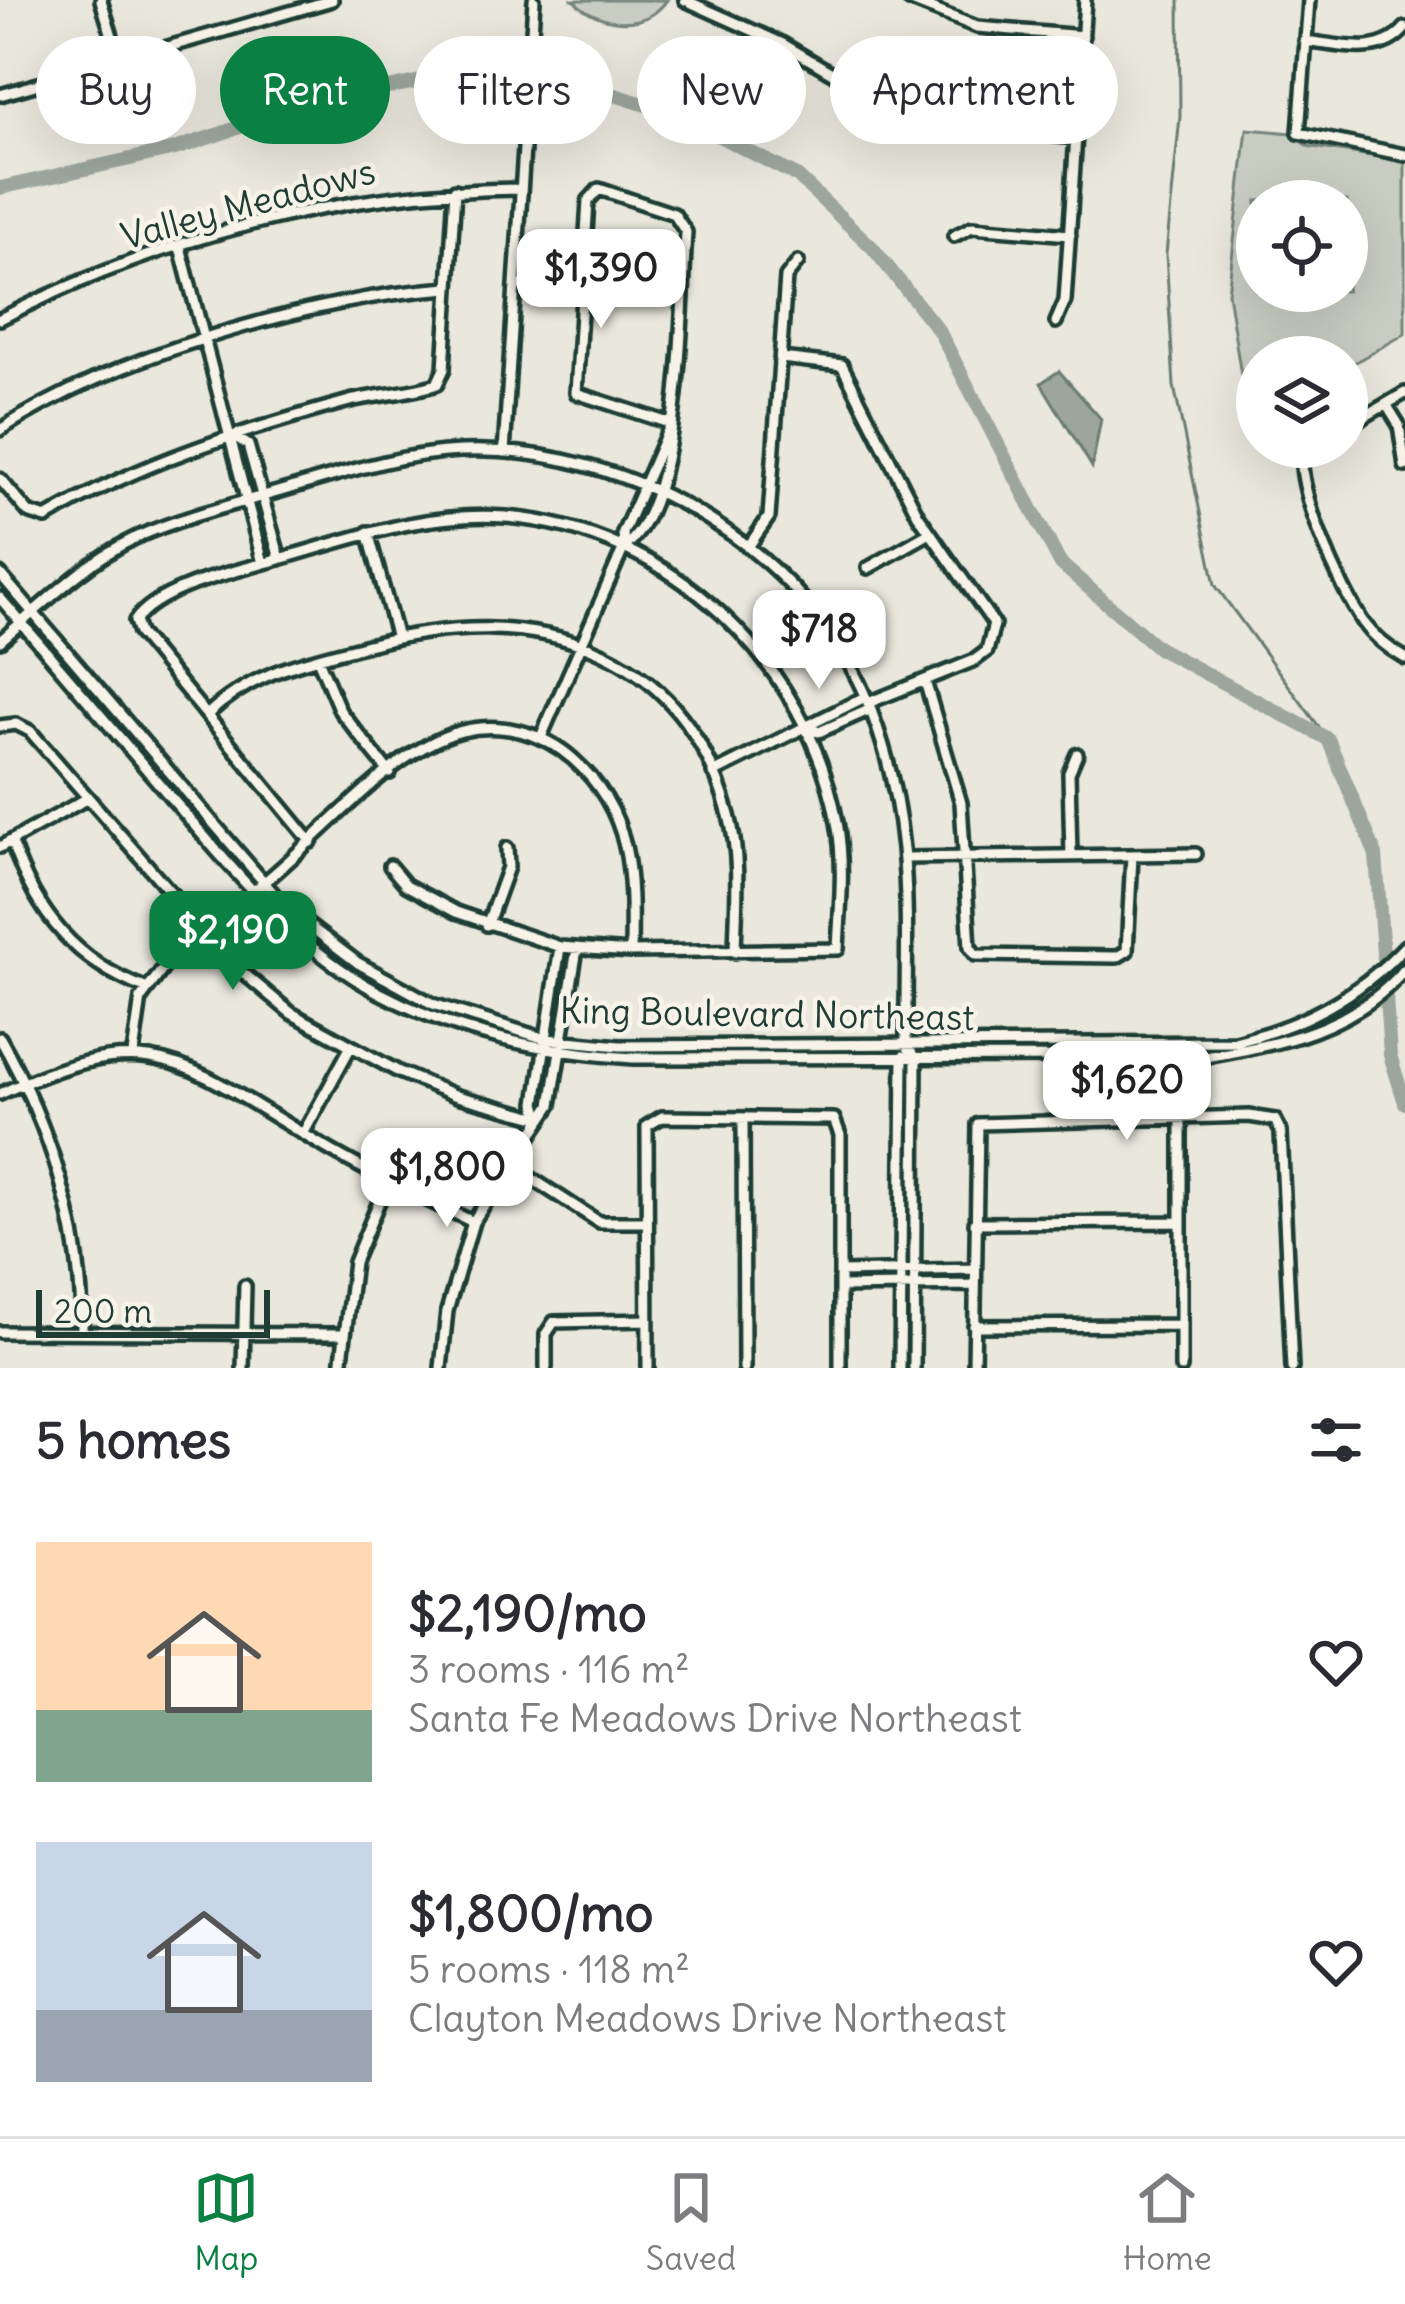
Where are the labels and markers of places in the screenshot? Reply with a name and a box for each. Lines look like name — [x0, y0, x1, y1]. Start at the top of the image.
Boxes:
pin: $1,390 — [503, 229, 699, 331]
pin: $718 — [748, 590, 890, 692]
pin: $2,190 — [135, 891, 331, 993]
pin: $1,620 — [1029, 1041, 1225, 1143]
pin: $1,800 — [349, 1128, 545, 1230]

